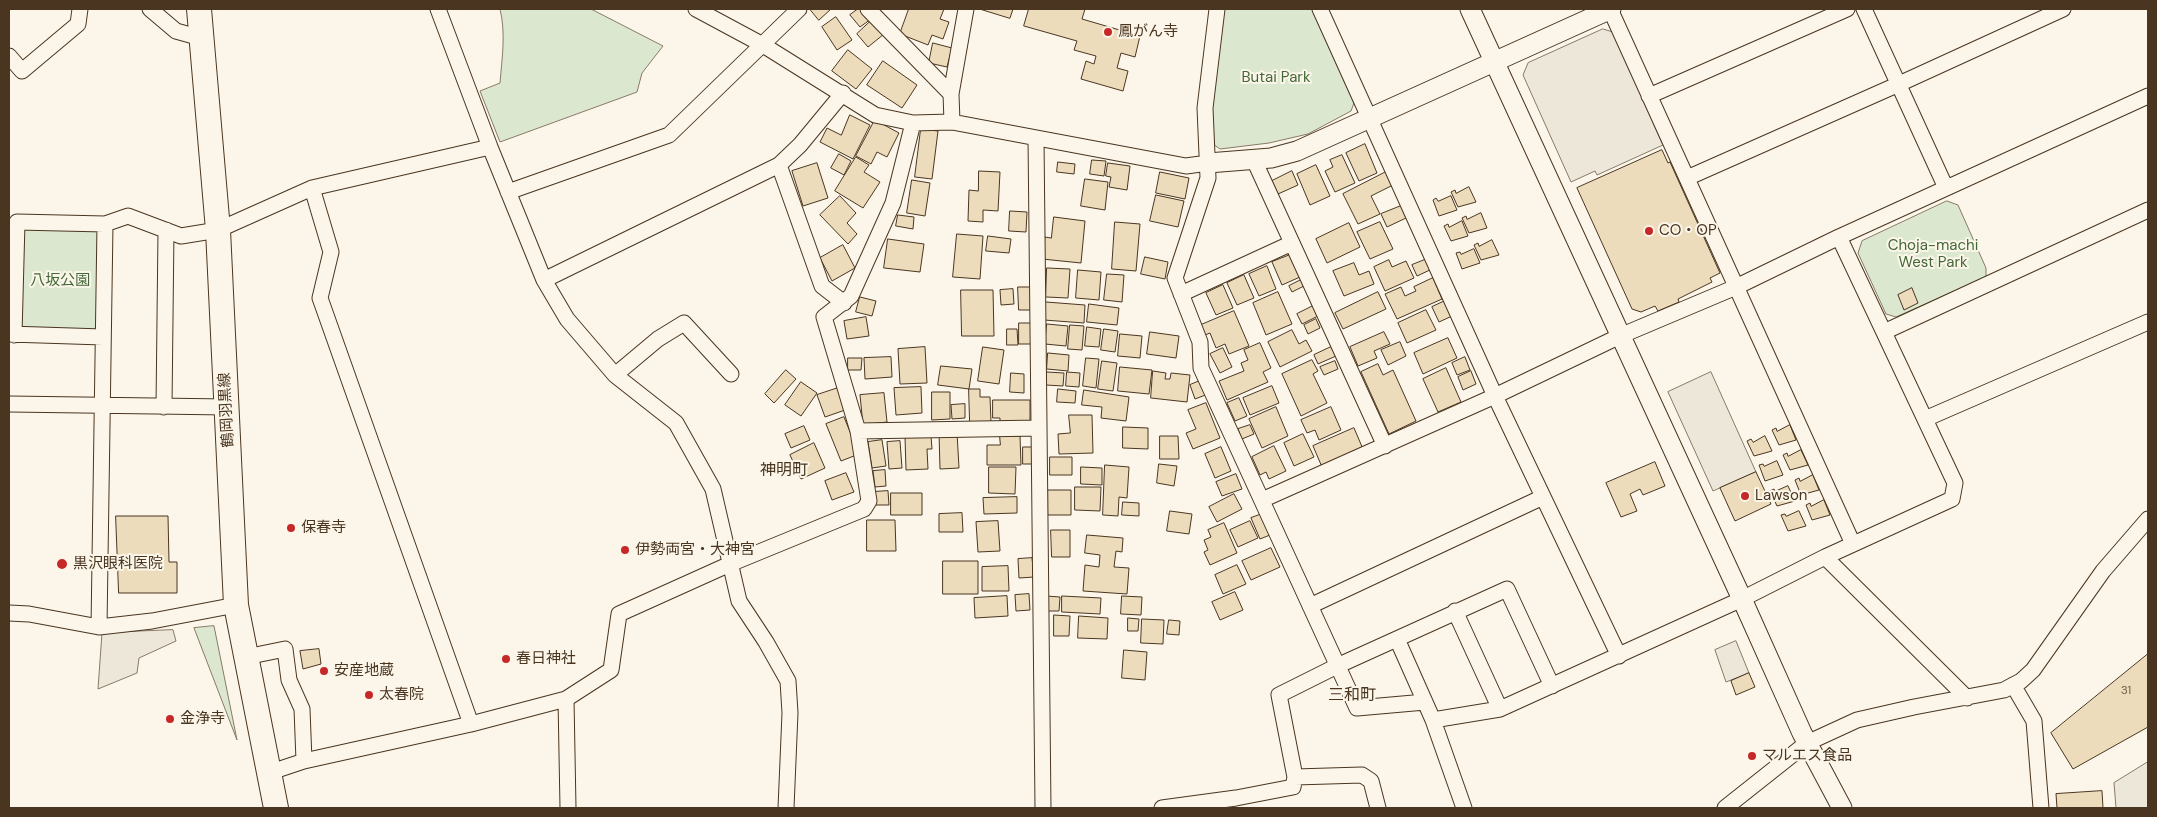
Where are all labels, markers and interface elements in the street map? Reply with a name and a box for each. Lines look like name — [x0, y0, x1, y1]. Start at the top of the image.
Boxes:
place label: 鳳がん寺 — [1118, 23, 1178, 41]
marker: 鳳がん寺 — [1102, 26, 1114, 38]
park label: Butai Park — [1242, 69, 1310, 87]
place label: CO・OP — [1659, 222, 1717, 240]
marker: CO・OP — [1643, 225, 1655, 237]
park label: Choja-machi West Park — [1888, 237, 1978, 272]
park label: 八坂公園 — [30, 272, 90, 290]
street label: 鶴岡羽黒線 — [216, 372, 238, 448]
district label: 神明町 — [760, 461, 808, 481]
place label: Lawson — [1755, 487, 1807, 505]
marker: Lawson — [1739, 490, 1751, 502]
place label: 保春寺 — [301, 519, 346, 537]
marker: 保春寺 — [285, 522, 297, 534]
place label: 伊勢両宮・大神宮 — [635, 541, 755, 559]
marker: 伊勢両宮・大神宮 — [619, 544, 631, 556]
place label: 黒沢眼科医院 — [73, 555, 163, 573]
marker: 黒沢眼科医院 — [55, 557, 69, 571]
place label: 春日神社 — [516, 650, 576, 668]
marker: 春日神社 — [500, 653, 512, 665]
place label: 安産地蔵 — [334, 662, 394, 680]
marker: 安産地蔵 — [318, 665, 330, 677]
house number: 31 — [2121, 684, 2131, 698]
place label: 太春院 — [379, 686, 424, 704]
district label: 三和町 — [1328, 686, 1376, 706]
marker: 太春院 — [363, 689, 375, 701]
place label: 金浄寺 — [180, 710, 225, 728]
marker: 金浄寺 — [164, 713, 176, 725]
place label: マルエス食品 — [1762, 747, 1852, 765]
marker: マルエス食品 — [1746, 750, 1758, 762]

